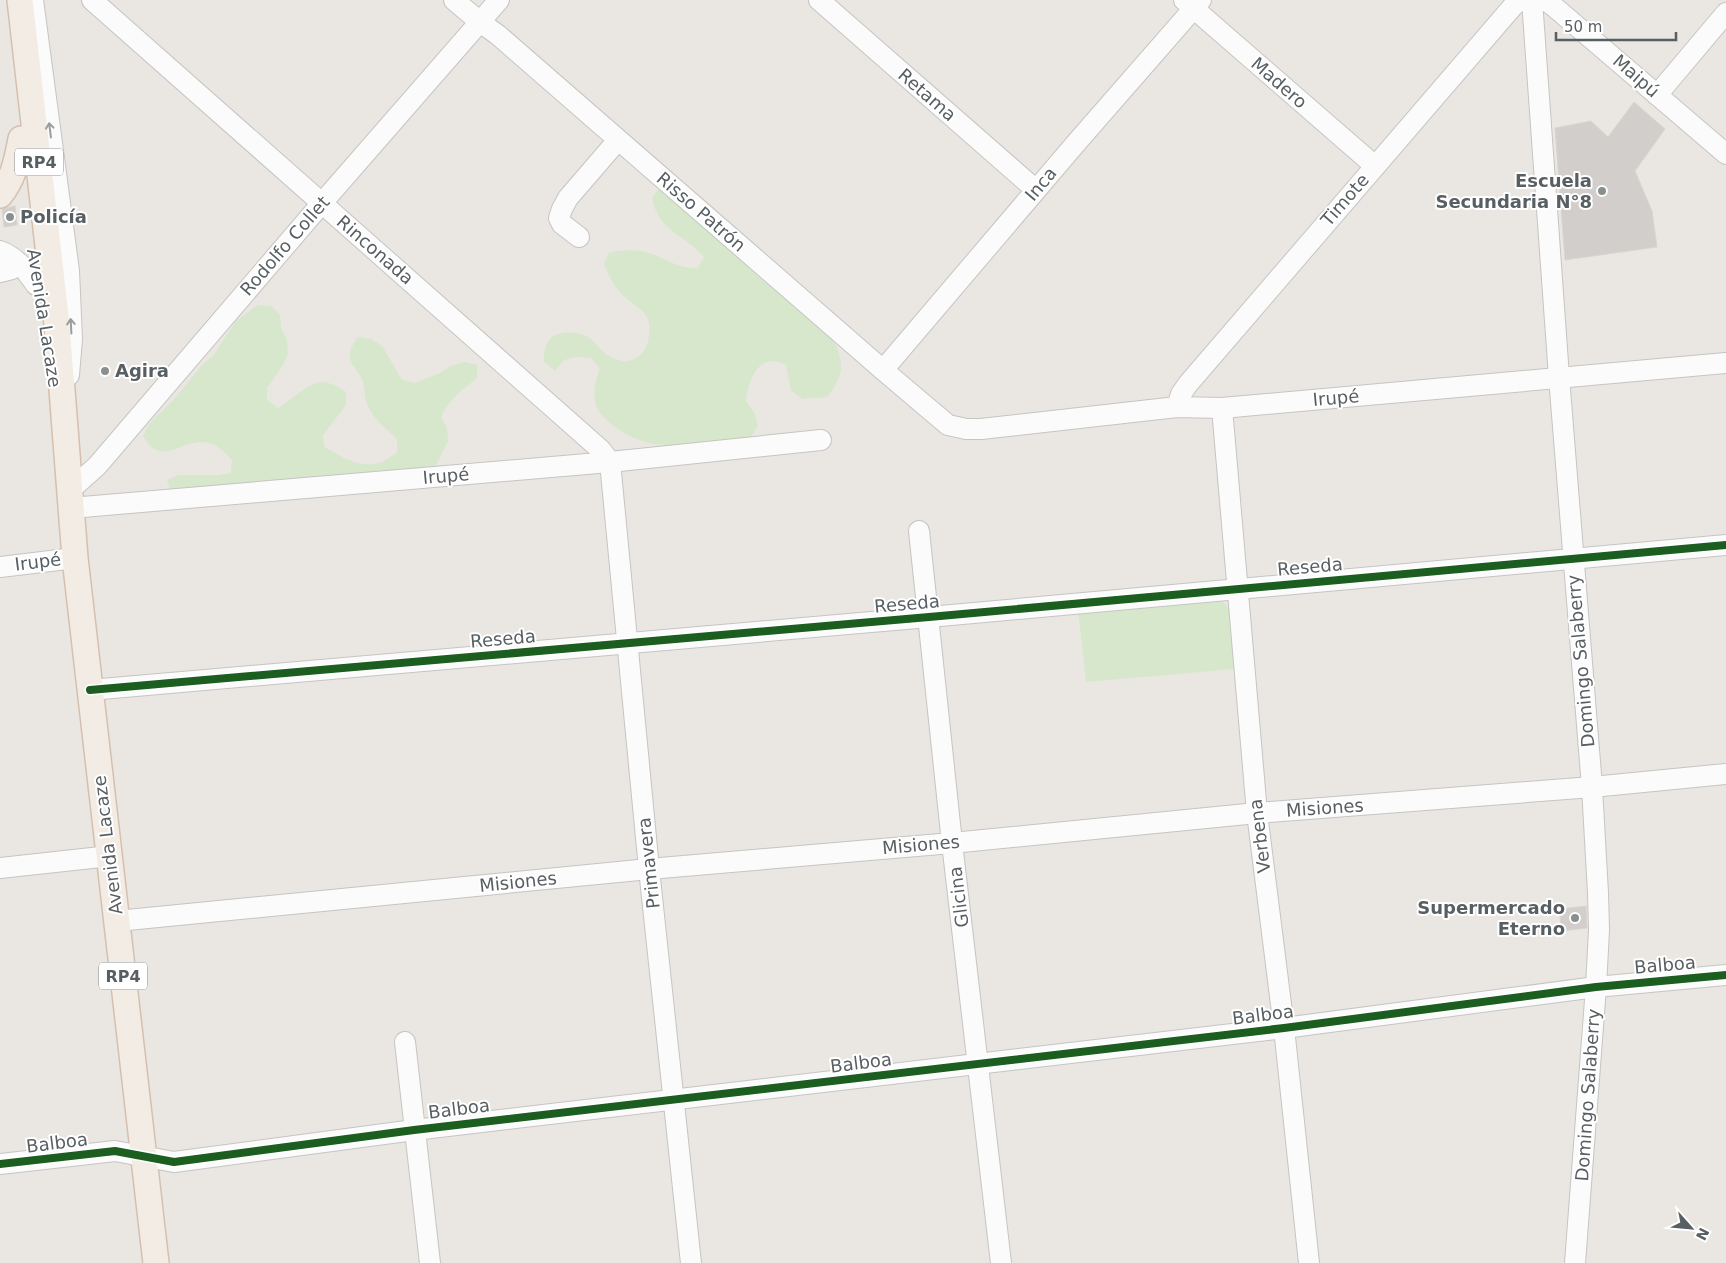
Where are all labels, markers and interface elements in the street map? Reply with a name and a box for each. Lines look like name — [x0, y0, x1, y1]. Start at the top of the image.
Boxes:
scale bar — [1556, 10, 1676, 42]
text: 50 m — [1564, 18, 1602, 36]
street label: Maipú — [1609, 50, 1664, 101]
street label: Madero — [1247, 53, 1312, 113]
street label: Retama — [894, 64, 960, 125]
one-way arrow — [45, 122, 55, 138]
road number: RP4 — [15, 148, 63, 176]
street label: Inca — [1020, 163, 1061, 205]
street label: Risso Patrón — [653, 167, 750, 256]
street label: Timote — [1316, 169, 1373, 231]
place label: Escuela Secundaria N°8 — [1435, 170, 1592, 212]
marker: Escuela Secundaria N°8 — [1596, 185, 1608, 197]
street label: Rodolfo Collet — [236, 192, 334, 300]
place label: Policía — [20, 206, 87, 227]
marker: Policía — [4, 211, 16, 223]
street label: Rinconada — [333, 211, 418, 289]
street label: Avenida Lacaze — [23, 247, 66, 389]
one-way arrow — [67, 318, 76, 334]
place label: Agira — [115, 360, 169, 381]
marker: Agira — [99, 365, 111, 377]
street label: Irupé — [1312, 385, 1360, 410]
street label: Irupé — [422, 463, 470, 488]
street label: Irupé — [14, 548, 62, 575]
street label: Reseda — [1276, 553, 1344, 580]
street label: Domingo Salaberry — [1562, 574, 1599, 748]
street label: Reseda — [873, 590, 941, 617]
street label: Reseda — [469, 625, 537, 652]
street label: Avenida Lacaze — [89, 774, 126, 916]
street label: Misiones — [1285, 794, 1365, 821]
street label: Verbena — [1245, 798, 1274, 874]
street label: Primavera — [633, 816, 664, 910]
street label: Misiones — [881, 831, 961, 858]
street label: Glicina — [944, 865, 973, 929]
street label: Misiones — [478, 867, 558, 896]
place label: Supermercado Eterno — [1417, 897, 1565, 939]
marker: Supermercado Eterno — [1569, 912, 1581, 924]
street label: Balboa — [1633, 951, 1697, 978]
road number: RP4 — [99, 962, 147, 989]
street label: Balboa — [1231, 1000, 1295, 1029]
street label: Domingo Salaberry — [1571, 1008, 1604, 1182]
street label: Balboa — [829, 1048, 893, 1077]
street label: Balboa — [427, 1094, 491, 1123]
street label: Balboa — [25, 1128, 89, 1157]
north arrow — [1666, 1203, 1716, 1253]
text: N — [1693, 1225, 1712, 1243]

